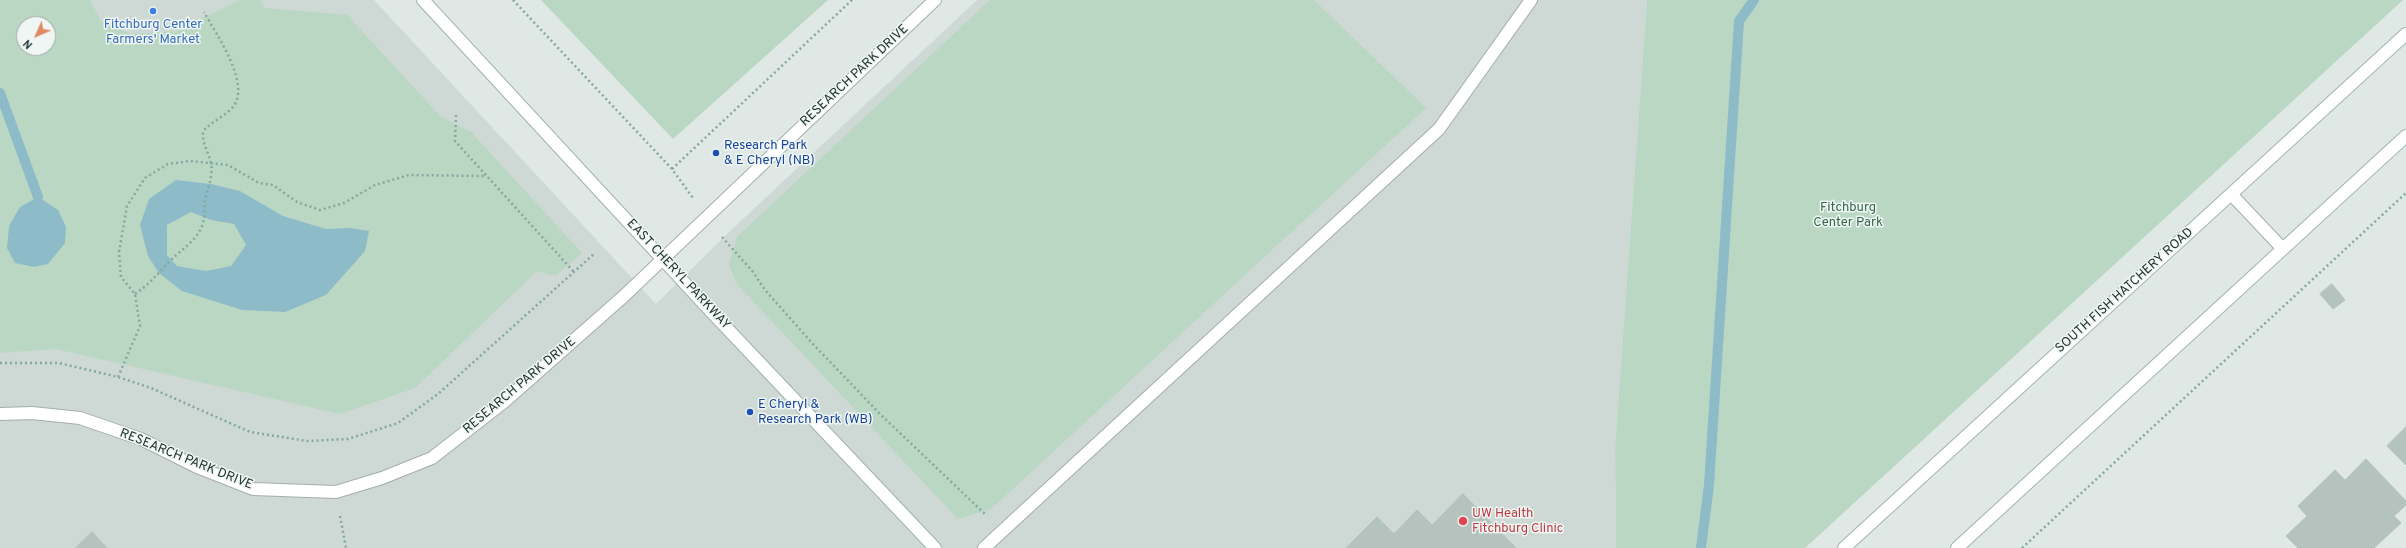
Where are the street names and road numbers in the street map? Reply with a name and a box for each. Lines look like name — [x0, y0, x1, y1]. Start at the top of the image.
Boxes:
street label: RESEARCH PARK DRIVE — [798, 22, 912, 130]
street label: EAST CHERYL PARKWAY — [623, 217, 733, 333]
street label: SOUTH FISH HATCHERY ROAD — [2053, 225, 2197, 357]
street label: RESEARCH PARK DRIVE — [460, 334, 580, 438]
street label: RESEARCH PARK DRIVE — [117, 426, 255, 494]

